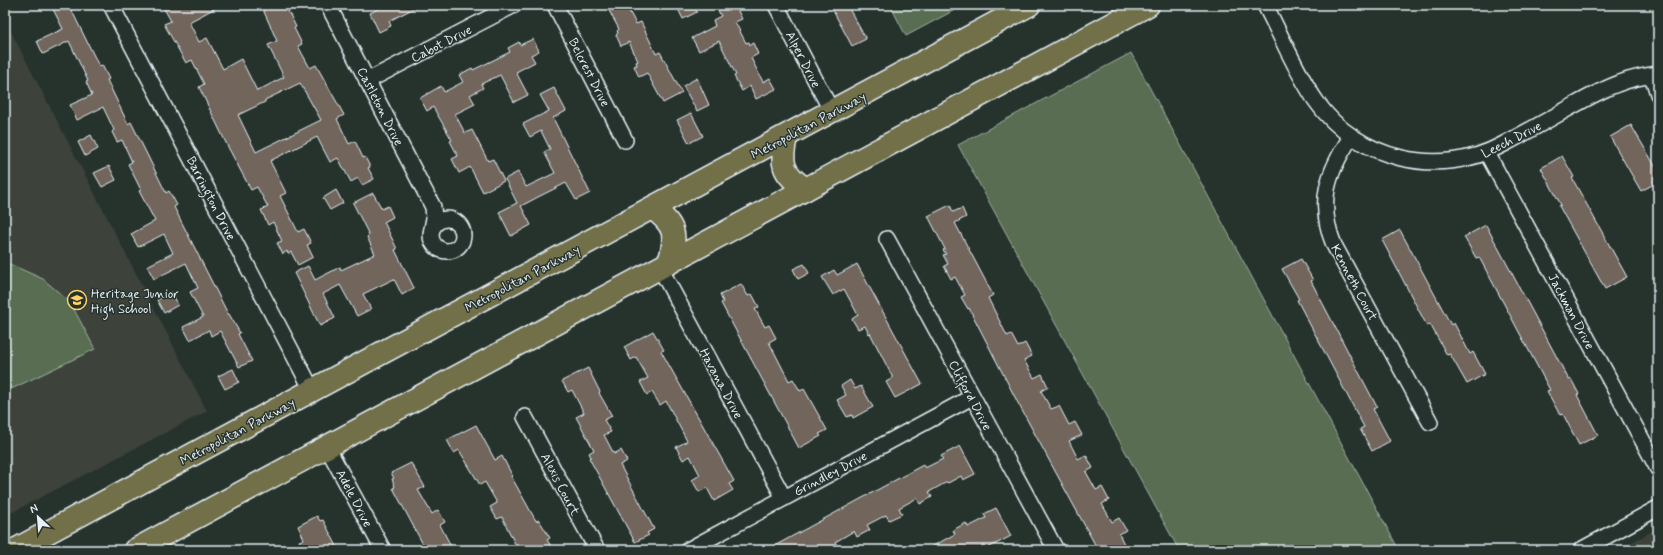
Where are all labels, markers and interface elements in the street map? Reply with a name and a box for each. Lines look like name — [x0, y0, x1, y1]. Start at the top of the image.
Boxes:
street label: Cabot Drive — [408, 22, 475, 67]
street label: Alper Drive — [781, 28, 824, 91]
street label: Belcrest Drive — [564, 35, 613, 110]
street label: Castleton Drive — [353, 64, 407, 149]
street label: Metropolitan Parkway — [748, 89, 869, 164]
street label: Leech Drive — [1479, 118, 1545, 163]
street label: Barrington Drive — [180, 154, 239, 245]
street label: Metropolitan Parkway — [462, 242, 583, 317]
street label: Kenneth Court — [1326, 242, 1381, 324]
street label: Jackman Drive — [1543, 271, 1598, 353]
place label: Heritage Junior High School — [91, 286, 179, 320]
school or university icon: Heritage Junior High School — [66, 289, 88, 311]
street label: Havana Drive — [695, 345, 746, 422]
street label: Clifford Drive — [942, 358, 995, 435]
street label: Metropolitan Parkway — [177, 395, 298, 470]
street label: Grindley Drive — [791, 448, 870, 501]
street label: Alexis Court — [536, 450, 583, 519]
street label: Adele Drive — [331, 467, 376, 531]
north arrow — [18, 497, 58, 537]
text: N — [28, 501, 40, 517]

